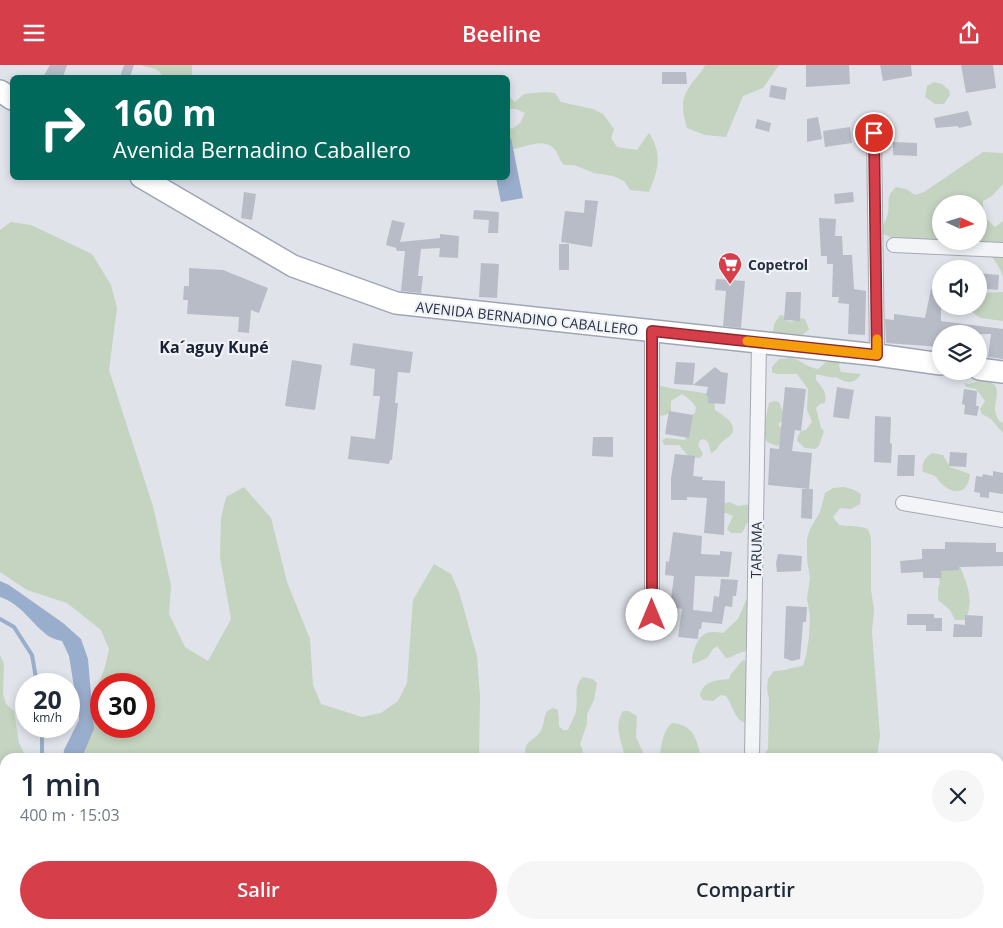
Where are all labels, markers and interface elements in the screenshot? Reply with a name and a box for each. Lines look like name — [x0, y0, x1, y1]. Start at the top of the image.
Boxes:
text: Beeline — [462, 18, 541, 48]
icon: menu — [20, 19, 48, 47]
icon: share — [955, 19, 983, 47]
text: 160 m — [113, 89, 217, 136]
icon: right — [30, 95, 95, 160]
pin — [853, 112, 895, 154]
icon: arrive — [860, 119, 888, 147]
text: Avenida Bernadino Caballero — [113, 134, 411, 164]
north arrow — [932, 195, 988, 250]
map controls — [932, 195, 987, 380]
supermarket icon: Copetrol — [717, 251, 743, 285]
place label: Copetrol — [748, 255, 808, 274]
button: sound — [932, 260, 987, 315]
street label: AVENIDA BERNADINO CABALLERO — [415, 297, 639, 339]
button: layers — [932, 325, 987, 380]
district label: Ka´aguy Kupé — [159, 336, 269, 358]
street label: TARUMA — [746, 521, 766, 579]
position arrow — [625, 588, 677, 640]
speed limit sign: 30 — [90, 673, 155, 738]
text: 20 — [33, 682, 62, 716]
text: km/h — [33, 709, 62, 726]
text: 1 min — [20, 764, 101, 805]
button: close — [932, 770, 984, 822]
text: 400 m · 15:03 — [20, 804, 120, 826]
button: Salir — [20, 861, 497, 919]
button: Compartir — [507, 861, 984, 919]

